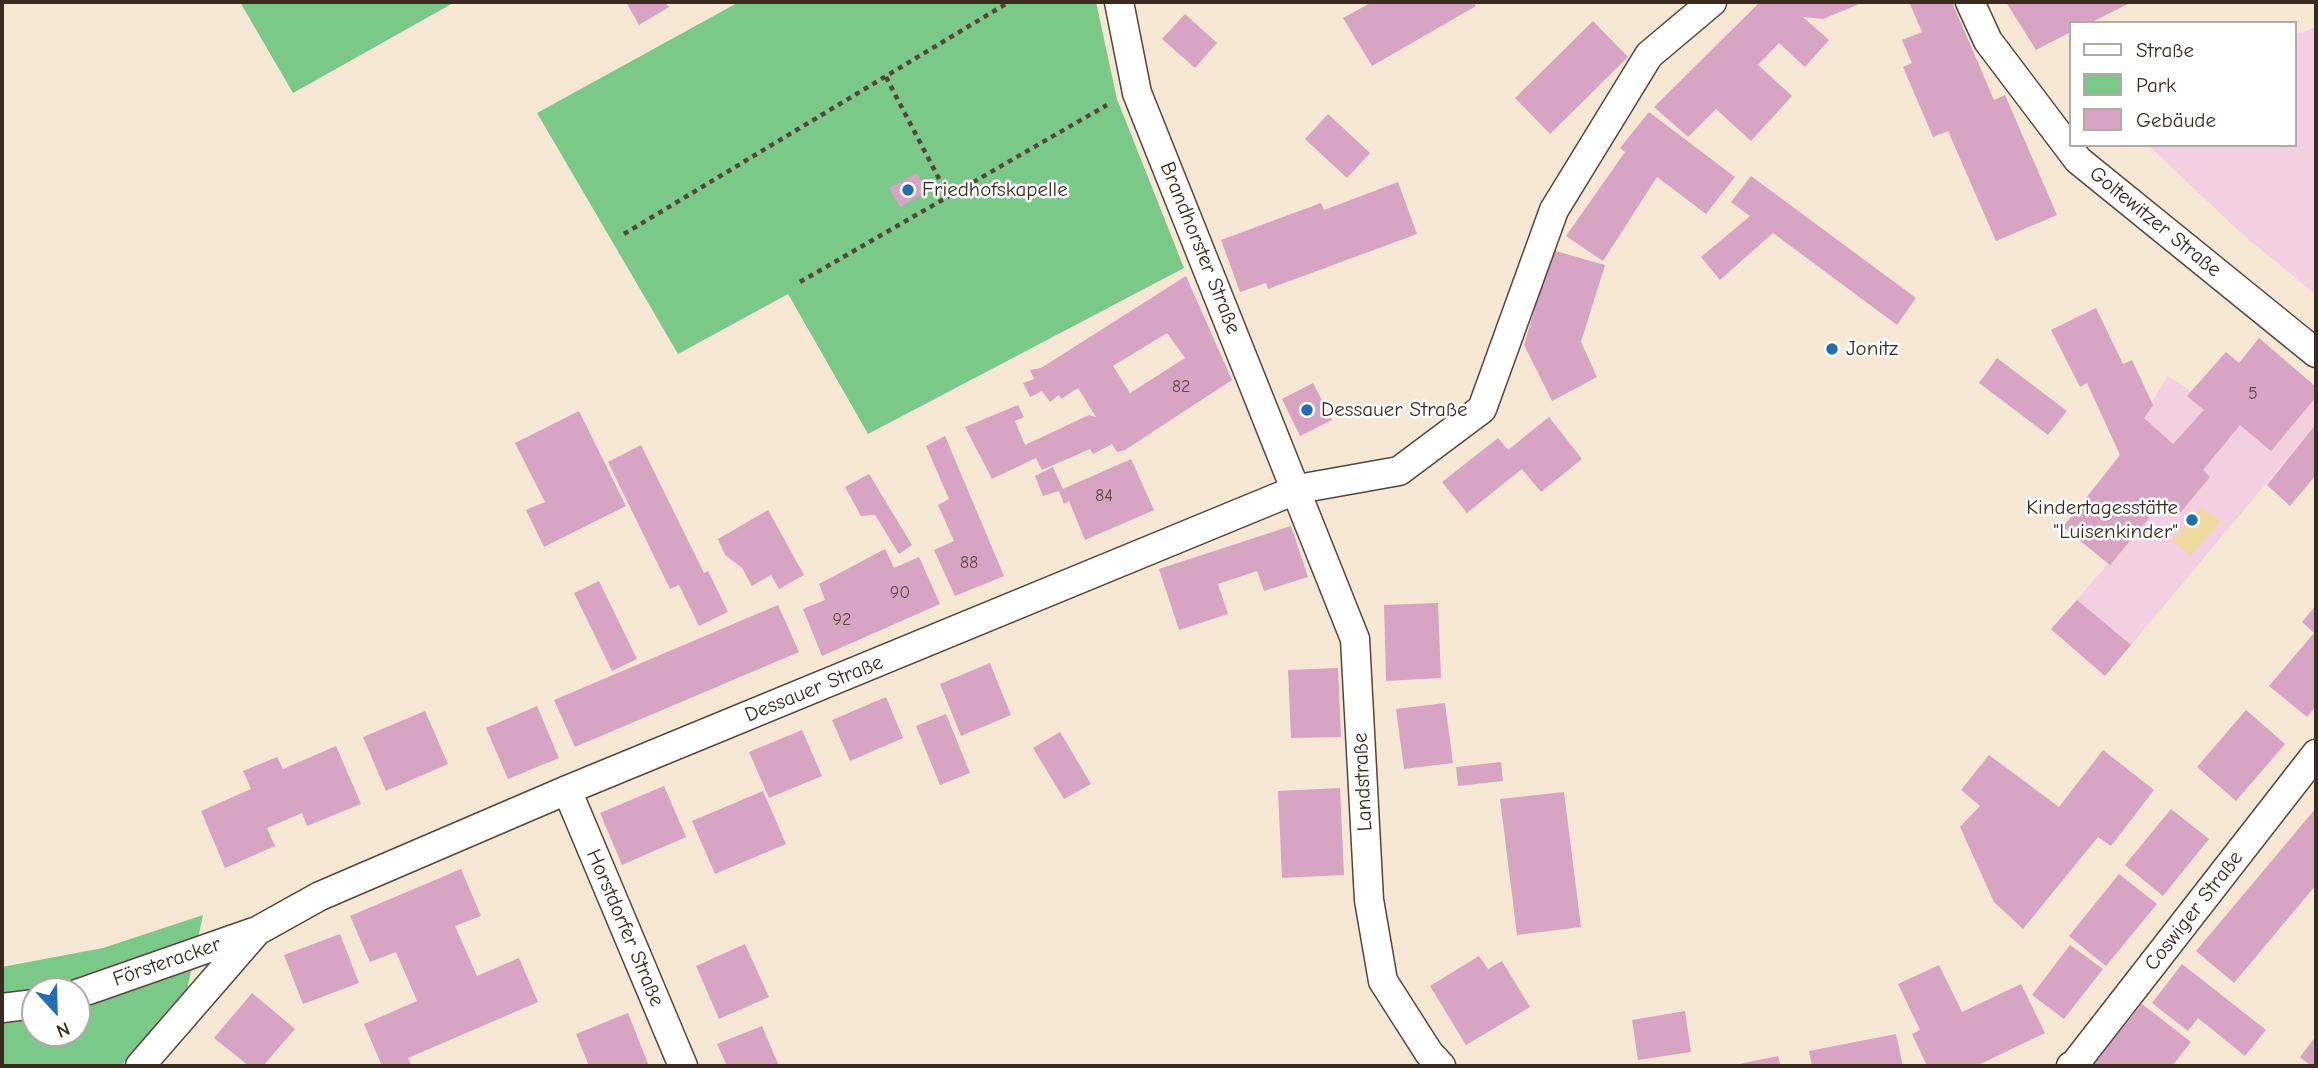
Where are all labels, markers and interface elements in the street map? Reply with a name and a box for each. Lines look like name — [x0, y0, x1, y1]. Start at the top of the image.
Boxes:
legend — [2070, 21, 2297, 147]
text: Straße — [2136, 38, 2194, 62]
text: Park — [2136, 73, 2176, 97]
text: Gebäude — [2136, 108, 2216, 132]
street label: Brandhorster Straße — [1154, 158, 1246, 338]
street label: Goltewitzer Straße — [2084, 161, 2226, 283]
place label: Friedhofskapelle — [922, 177, 1068, 203]
marker: Friedhofskapelle — [900, 182, 916, 198]
place label: Jonitz — [1846, 336, 1898, 362]
marker: Jonitz — [1824, 341, 1840, 357]
house number: 82 — [1172, 376, 1190, 398]
house number: 5 — [2248, 383, 2258, 405]
place label: Dessauer Straße — [1321, 397, 1468, 423]
marker: Dessauer Straße — [1299, 402, 1315, 418]
house number: 84 — [1095, 485, 1113, 507]
place label: Kindertagesstätte "Luisenkinder" — [2026, 495, 2178, 545]
marker: Kindertagesstätte "Luisenkinder" — [2184, 512, 2200, 528]
house number: 88 — [960, 552, 978, 574]
house number: 90 — [890, 582, 910, 604]
house number: 92 — [833, 609, 851, 631]
street label: Dessauer Straße — [741, 650, 887, 728]
street label: Landstraße — [1348, 732, 1378, 832]
street label: Horstdorfer Straße — [580, 845, 670, 1011]
street label: Coswiger Straße — [2139, 846, 2249, 976]
street label: Försteracker — [110, 932, 224, 992]
north arrow — [21, 977, 91, 1047]
text: N — [53, 1017, 73, 1042]

